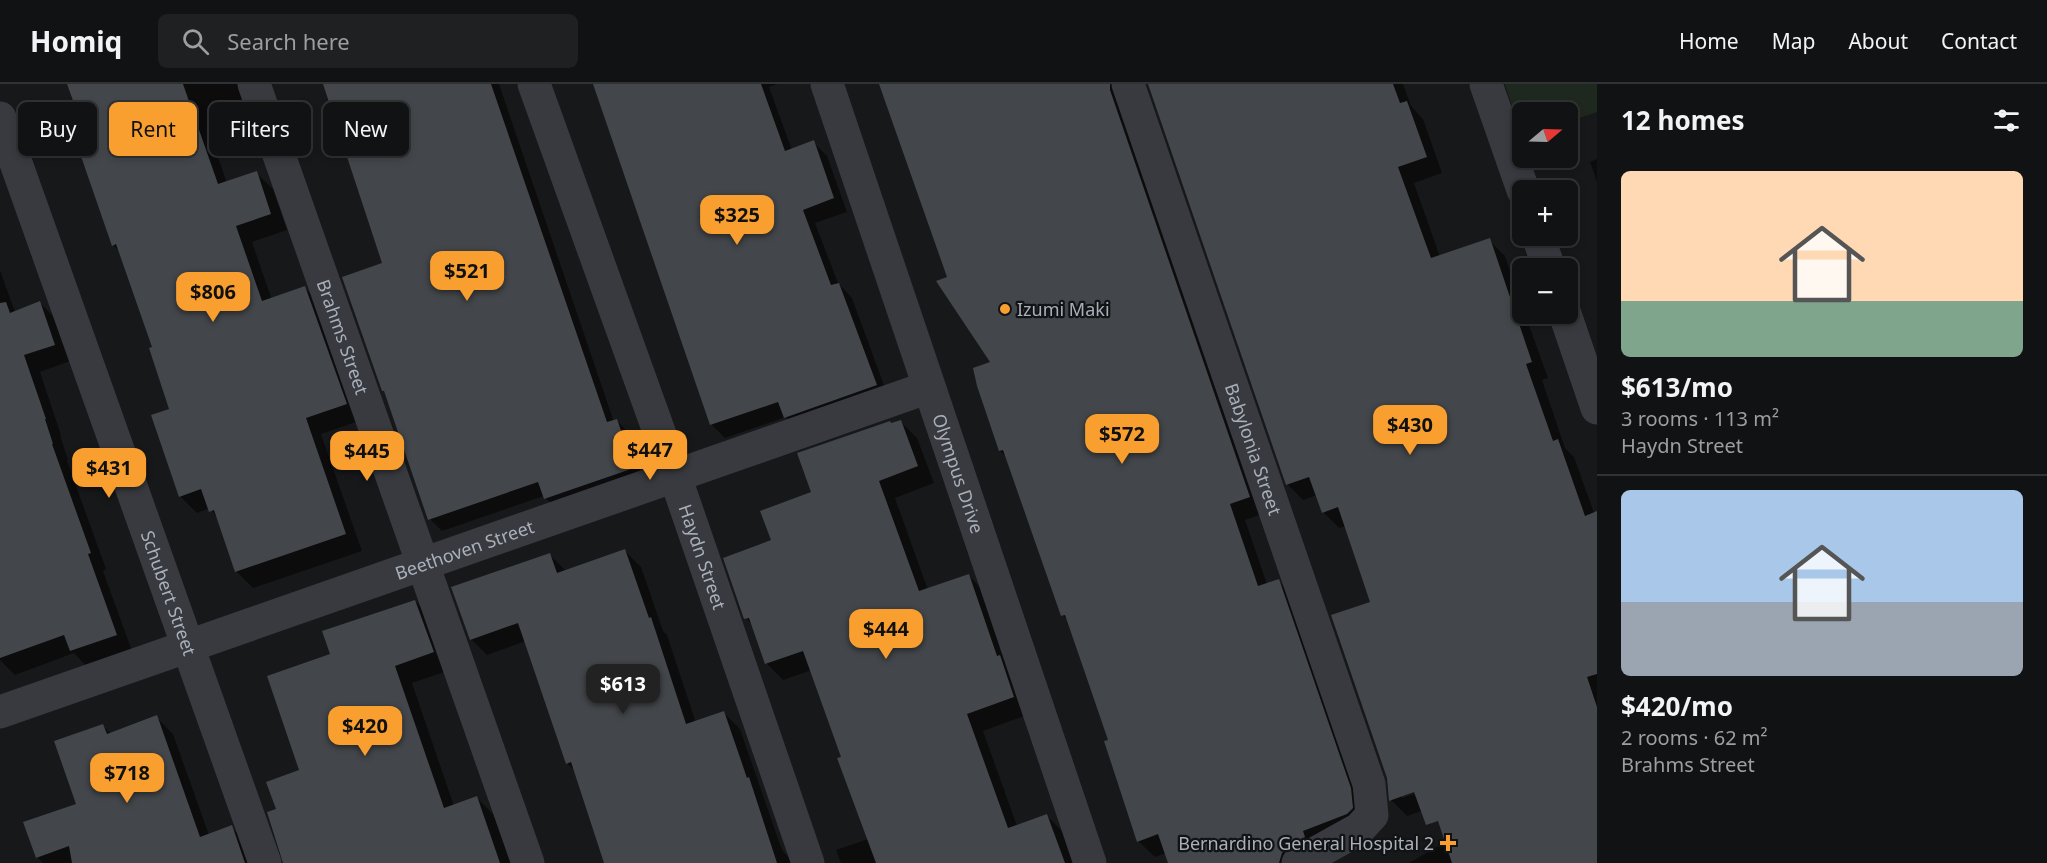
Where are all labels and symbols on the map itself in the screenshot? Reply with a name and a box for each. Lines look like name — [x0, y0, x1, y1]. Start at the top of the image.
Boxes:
north arrow — [1512, 102, 1578, 168]
pin: $325 — [701, 195, 773, 246]
pin: $521 — [431, 251, 503, 302]
pin: $806 — [177, 272, 249, 323]
street label: Brahms Street — [312, 276, 374, 398]
place label: Izumi Maki — [1017, 297, 1110, 321]
marker: Izumi Maki — [998, 302, 1012, 316]
street label: Babylonia Street — [1220, 380, 1288, 519]
pin: $430 — [1374, 405, 1446, 456]
street label: Olympus Drive — [927, 410, 990, 536]
pin: $572 — [1086, 414, 1158, 465]
pin: $447 — [614, 430, 686, 481]
pin: $445 — [331, 431, 403, 482]
pin: $431 — [73, 448, 145, 499]
street label: Haydn Street — [674, 501, 732, 613]
street label: Beethoven Street — [392, 514, 538, 585]
street label: Schubert Street — [136, 527, 202, 659]
pin: $444 — [850, 609, 922, 660]
pin: $613 — [587, 664, 659, 715]
pin: $420 — [329, 706, 401, 757]
pin: $718 — [91, 753, 163, 804]
place label: Bernardino General Hospital 2 — [1178, 831, 1434, 855]
marker: Bernardino General Hospital 2 — [1439, 834, 1457, 852]

